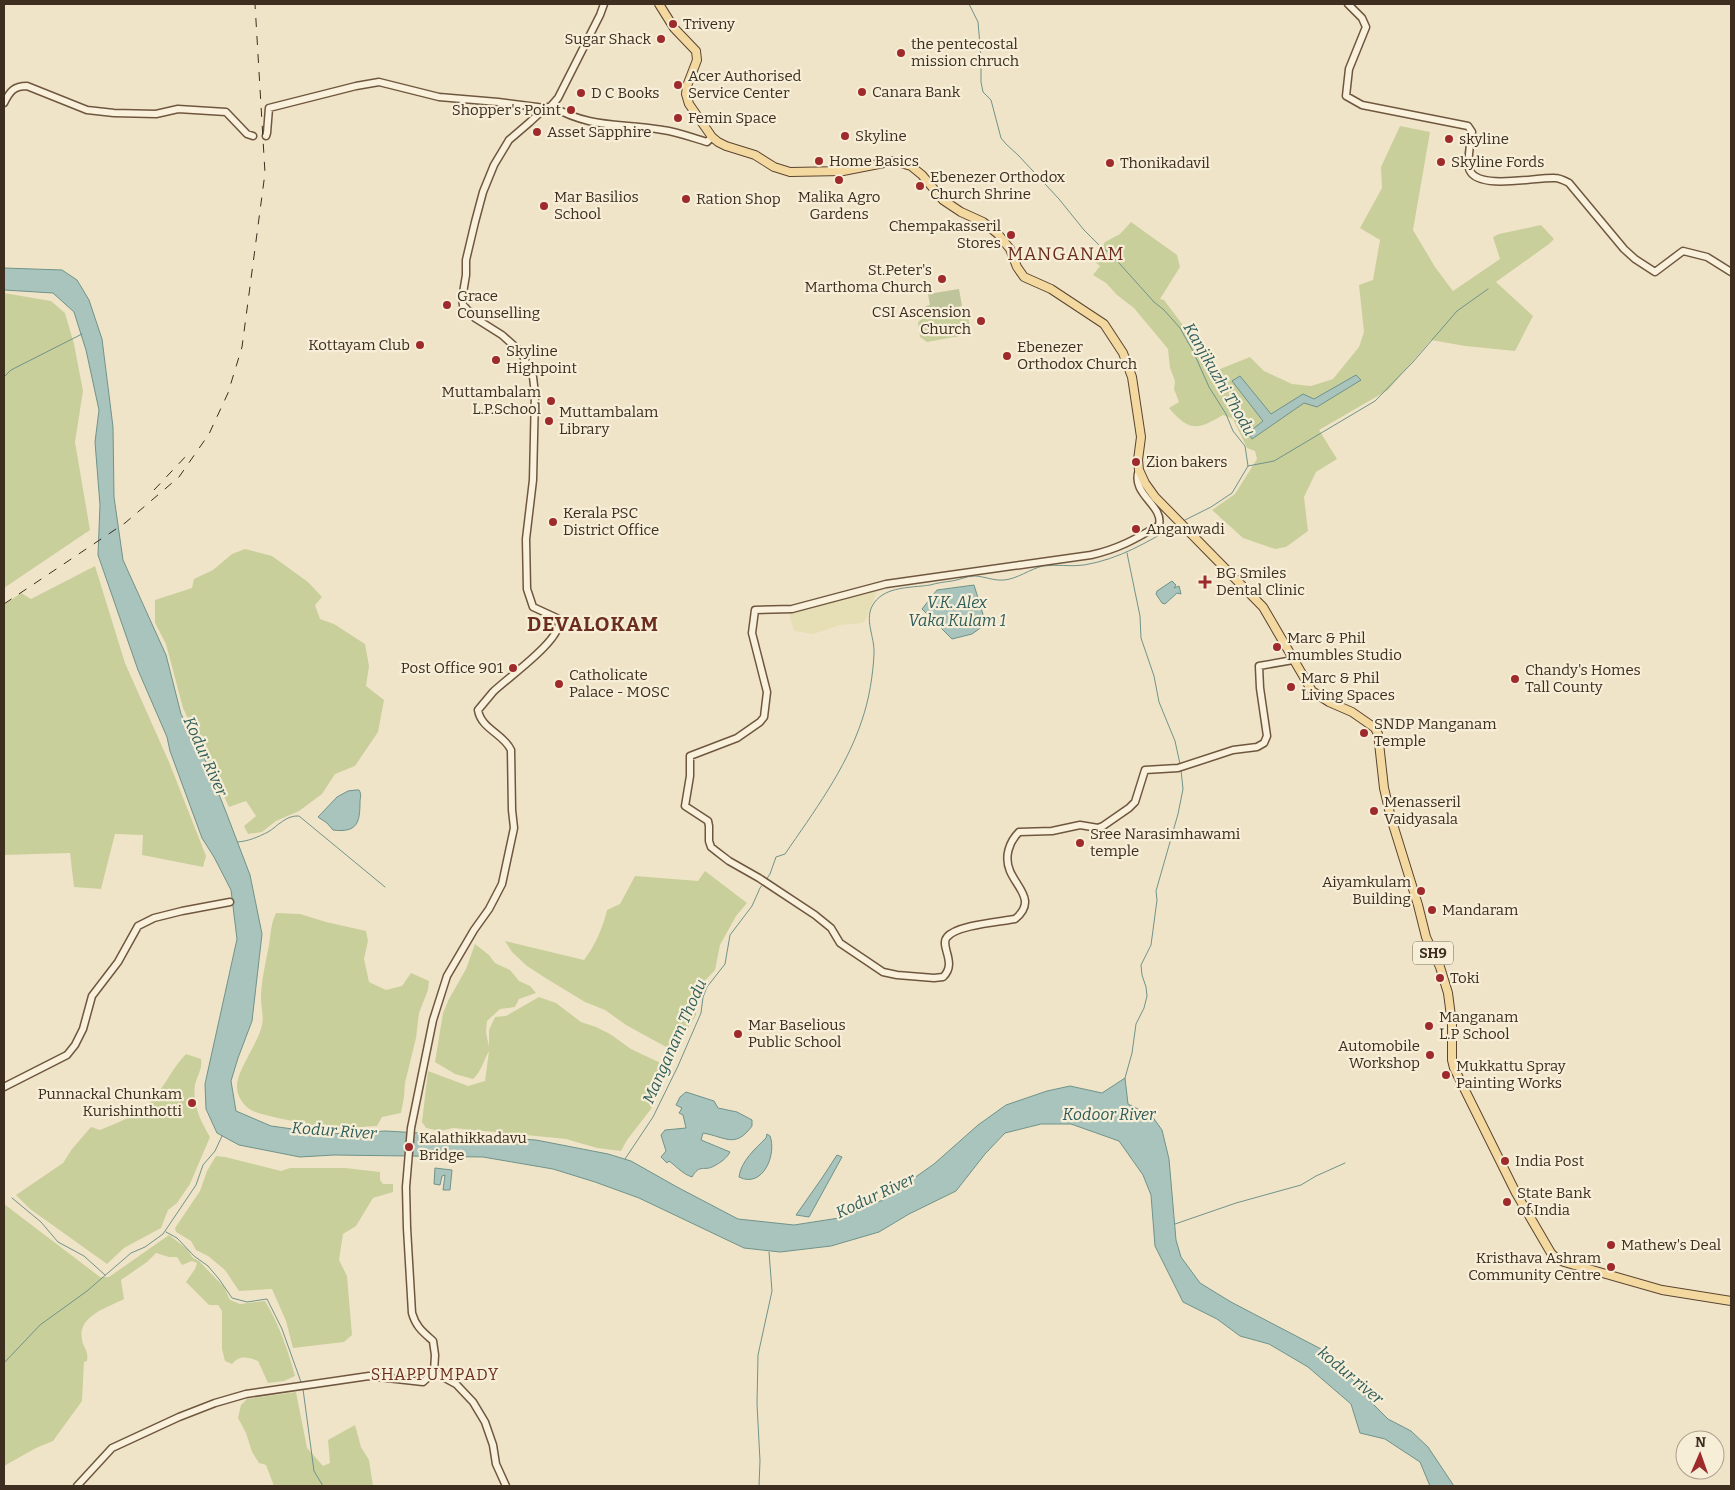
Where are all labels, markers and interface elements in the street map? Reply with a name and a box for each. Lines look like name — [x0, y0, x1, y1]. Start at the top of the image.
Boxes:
place label: Triveny — [683, 15, 735, 33]
marker: Triveny — [667, 18, 679, 30]
place label: Sugar Shack — [564, 30, 651, 48]
marker: Sugar Shack — [655, 33, 667, 45]
place label: the pentecostal mission chruch — [911, 35, 1020, 70]
marker: the pentecostal mission chruch — [895, 47, 907, 59]
place label: Acer Authorised Service Center — [688, 67, 802, 102]
marker: Acer Authorised Service Center — [672, 79, 684, 91]
place label: Canara Bank — [872, 83, 961, 101]
place label: D C Books — [591, 84, 659, 102]
marker: Canara Bank — [856, 86, 868, 98]
marker: D C Books — [575, 87, 587, 99]
place label: Shopper's Point — [452, 101, 562, 119]
marker: Shopper's Point — [565, 104, 577, 116]
place label: Femin Space — [688, 109, 777, 127]
marker: Femin Space — [672, 112, 684, 124]
place label: Asset Sapphire — [547, 123, 651, 141]
marker: Asset Sapphire — [531, 126, 543, 138]
place label: Skyline — [855, 127, 907, 145]
marker: Skyline — [839, 130, 851, 142]
place label: skyline — [1459, 130, 1509, 148]
marker: skyline — [1443, 133, 1455, 145]
place label: Home Basics — [829, 152, 919, 170]
place label: Skyline Fords — [1451, 153, 1544, 171]
place label: Thonikadavil — [1120, 154, 1210, 172]
marker: Home Basics — [813, 155, 825, 167]
marker: Skyline Fords — [1435, 156, 1447, 168]
marker: Thonikadavil — [1104, 157, 1116, 169]
place label: Ebenezer Orthodox Church Shrine — [930, 168, 1066, 203]
marker: Malika Agro Gardens — [833, 174, 845, 186]
marker: Ebenezer Orthodox Church Shrine — [914, 180, 926, 192]
place label: Mar Basilios School — [554, 188, 639, 223]
place label: Malika Agro Gardens — [798, 188, 880, 223]
place label: Ration Shop — [696, 190, 781, 208]
marker: Ration Shop — [680, 193, 692, 205]
marker: Mar Basilios School — [538, 200, 550, 212]
place label: Chempakasseril Stores — [889, 217, 1001, 252]
marker: Chempakasseril Stores — [1005, 229, 1017, 241]
district label: MANGANAM — [1007, 243, 1125, 265]
place label: St.Peter's Marthoma Church — [804, 261, 933, 296]
marker: St.Peter's Marthoma Church — [936, 273, 948, 285]
place label: Grace Counselling — [457, 287, 540, 322]
marker: Grace Counselling — [441, 299, 453, 311]
place label: CSI Ascension Church — [872, 303, 972, 338]
marker: CSI Ascension Church — [975, 315, 987, 327]
water label: Kanjikuzhi Thodu — [1179, 319, 1260, 439]
place label: Kottayam Club — [308, 336, 410, 354]
place label: Ebenezer Orthodox Church — [1017, 338, 1138, 373]
marker: Kottayam Club — [414, 339, 426, 351]
place label: Skyline Highpoint — [506, 342, 577, 377]
marker: Ebenezer Orthodox Church — [1001, 350, 1013, 362]
marker: Skyline Highpoint — [490, 354, 502, 366]
place label: Muttambalam L.P.School — [442, 383, 542, 418]
marker: Muttambalam L.P.School — [545, 395, 557, 407]
place label: Muttambalam Library — [559, 403, 659, 438]
marker: Muttambalam Library — [543, 415, 555, 427]
place label: Zion bakers — [1146, 453, 1227, 471]
marker: Zion bakers — [1130, 456, 1142, 468]
place label: Kerala PSC District Office — [563, 504, 659, 539]
marker: Kerala PSC District Office — [547, 516, 559, 528]
place label: Anganwadi — [1146, 520, 1225, 538]
marker: Anganwadi — [1130, 523, 1142, 535]
place label: BG Smiles Dental Clinic — [1216, 564, 1305, 599]
marker: BG Smiles Dental Clinic — [1198, 575, 1212, 589]
water label: V.K. Alex Vaka Kulam 1 — [908, 593, 1006, 630]
district label: DEVALOKAM — [527, 612, 659, 636]
place label: Marc & Phil mumbles Studio — [1287, 629, 1402, 664]
marker: Marc & Phil mumbles Studio — [1271, 641, 1283, 653]
place label: Post Office 901 — [401, 659, 503, 677]
place label: Chandy's Homes Tall County — [1525, 661, 1641, 696]
marker: Post Office 901 — [507, 662, 519, 674]
place label: Catholicate Palace - MOSC — [569, 666, 670, 701]
place label: Marc & Phil Living Spaces — [1301, 669, 1395, 704]
marker: Chandy's Homes Tall County — [1509, 673, 1521, 685]
marker: Catholicate Palace - MOSC — [553, 678, 565, 690]
marker: Marc & Phil Living Spaces — [1285, 681, 1297, 693]
water label: Kodur River — [180, 714, 232, 800]
place label: SNDP Manganam Temple — [1374, 715, 1497, 750]
marker: SNDP Manganam Temple — [1358, 727, 1370, 739]
place label: Menasseril Vaidyasala — [1384, 793, 1461, 828]
marker: Menasseril Vaidyasala — [1368, 805, 1380, 817]
place label: Sree Narasimhawami temple — [1090, 825, 1241, 860]
marker: Sree Narasimhawami temple — [1074, 837, 1086, 849]
place label: Aiyamkulam Building — [1322, 873, 1412, 908]
marker: Aiyamkulam Building — [1415, 885, 1427, 897]
place label: Mandaram — [1442, 901, 1519, 919]
marker: Mandaram — [1426, 904, 1438, 916]
road number: SH9 — [1413, 941, 1453, 964]
place label: Toki — [1450, 969, 1480, 987]
marker: Toki — [1434, 972, 1446, 984]
water label: Manganam Thodu — [638, 976, 710, 1106]
place label: Manganam L.P School — [1439, 1008, 1519, 1043]
place label: Mar Baselious Public School — [748, 1016, 846, 1051]
marker: Manganam L.P School — [1423, 1020, 1435, 1032]
marker: Mar Baselious Public School — [732, 1028, 744, 1040]
place label: Automobile Workshop — [1338, 1037, 1420, 1072]
marker: Automobile Workshop — [1424, 1049, 1436, 1061]
place label: Mukkattu Spray Painting Works — [1456, 1057, 1566, 1092]
marker: Mukkattu Spray Painting Works — [1440, 1069, 1452, 1081]
place label: Punnackal Chunkam Kurishinthotti — [38, 1085, 183, 1120]
marker: Punnackal Chunkam Kurishinthotti — [186, 1097, 198, 1109]
water label: Kodoor River — [1062, 1105, 1157, 1124]
water label: Kodur River — [291, 1118, 379, 1143]
place label: Kalathikkadavu Bridge — [419, 1129, 527, 1164]
marker: Kalathikkadavu Bridge — [403, 1141, 415, 1153]
place label: India Post — [1515, 1152, 1585, 1170]
marker: India Post — [1499, 1155, 1511, 1167]
water label: Kodur River — [833, 1168, 919, 1222]
place label: State Bank of India — [1517, 1184, 1592, 1219]
marker: State Bank of India — [1501, 1196, 1513, 1208]
place label: Mathew's Deal — [1621, 1236, 1721, 1254]
marker: Mathew's Deal — [1605, 1239, 1617, 1251]
place label: Kristhava Ashram Community Centre — [1468, 1249, 1602, 1284]
marker: Kristhava Ashram Community Centre — [1605, 1261, 1617, 1273]
water label: kodur river — [1314, 1343, 1388, 1409]
district label: SHAPPUMPADY — [371, 1365, 499, 1384]
north arrow — [1675, 1430, 1725, 1480]
text: N — [1695, 1434, 1706, 1451]

